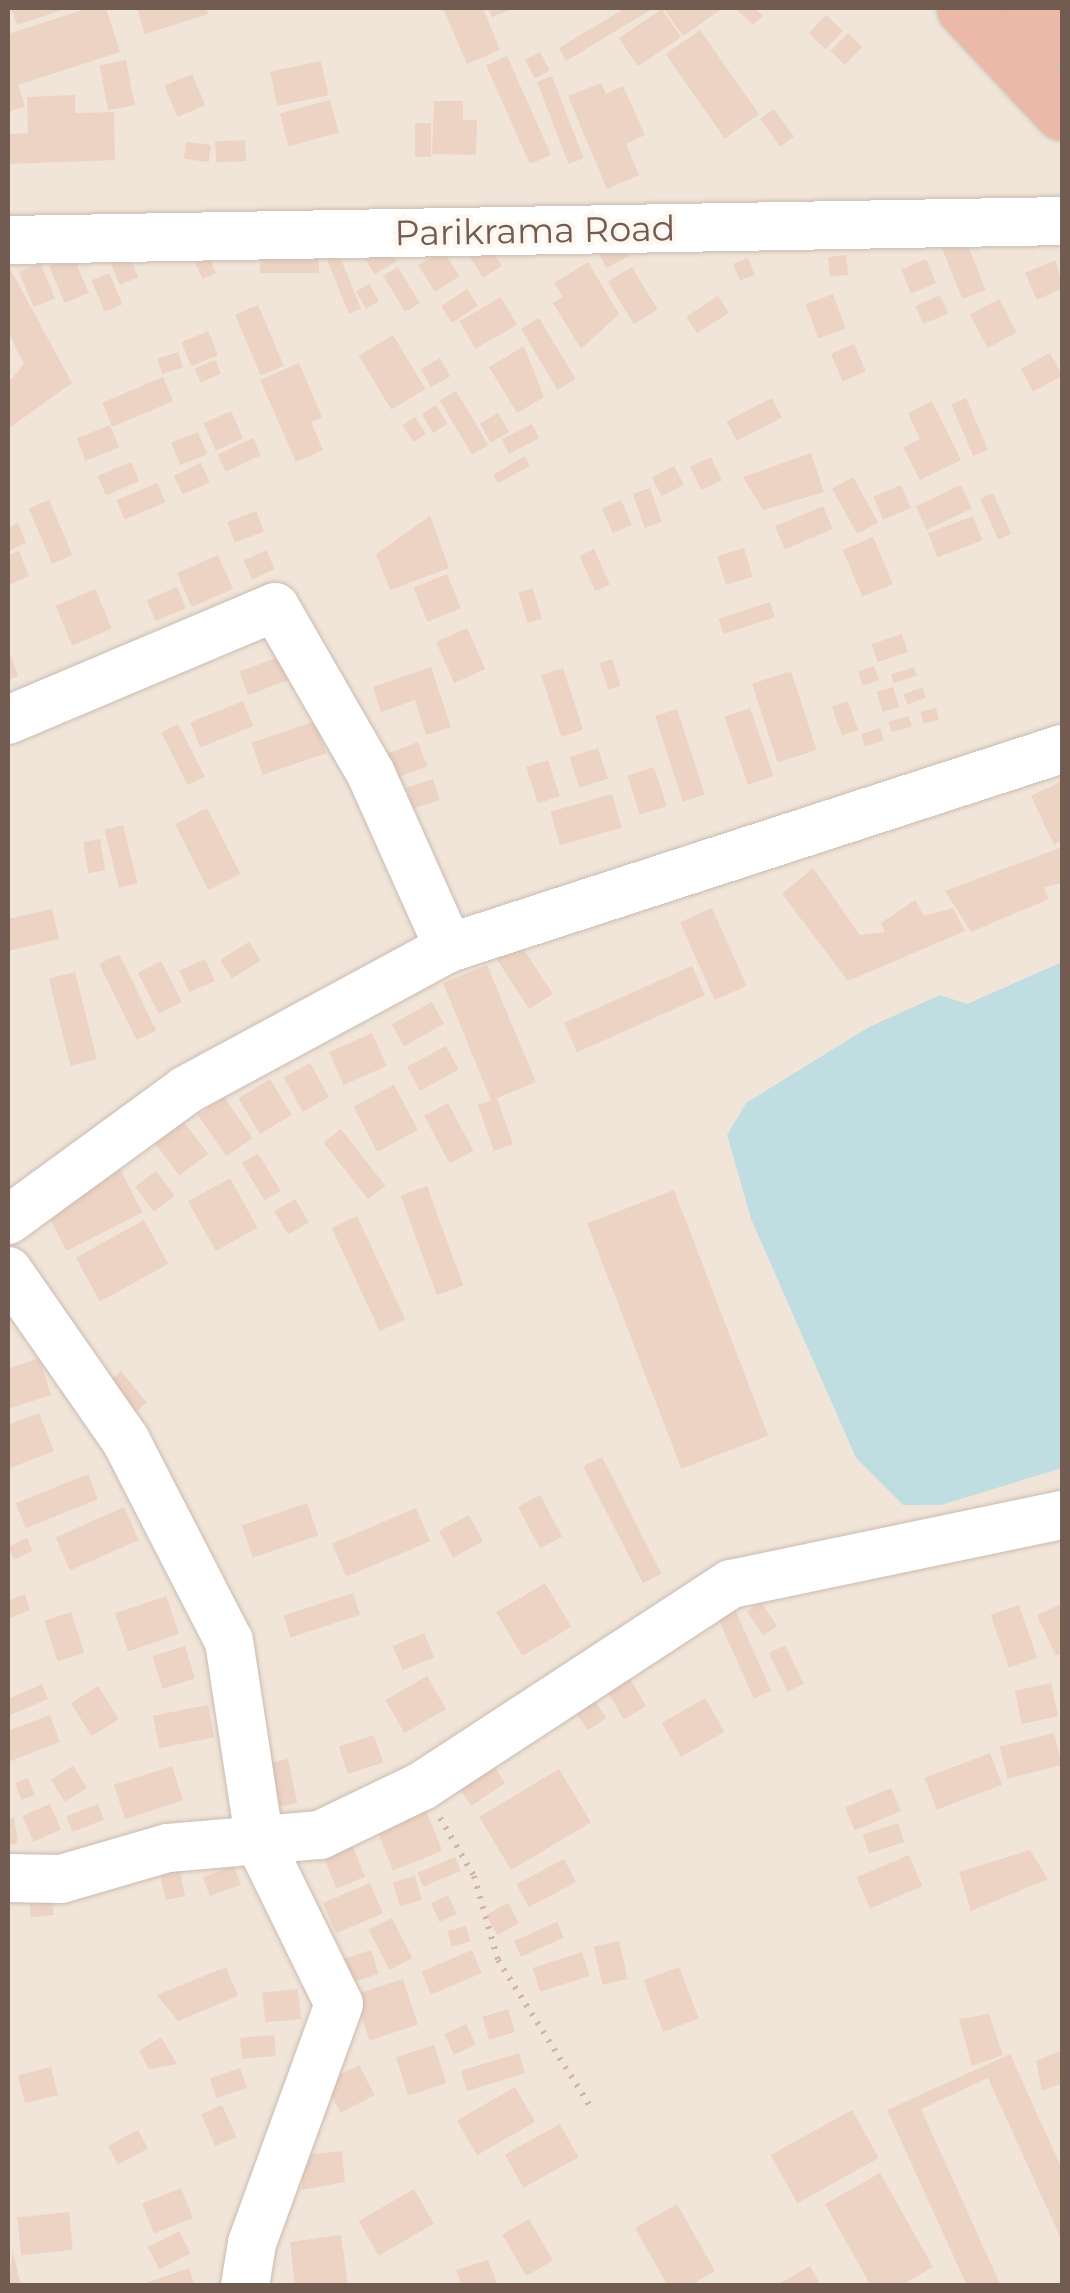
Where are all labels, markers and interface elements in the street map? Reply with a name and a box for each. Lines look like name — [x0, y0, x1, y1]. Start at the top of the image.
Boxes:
street label: Parikrama Road — [394, 208, 676, 254]

